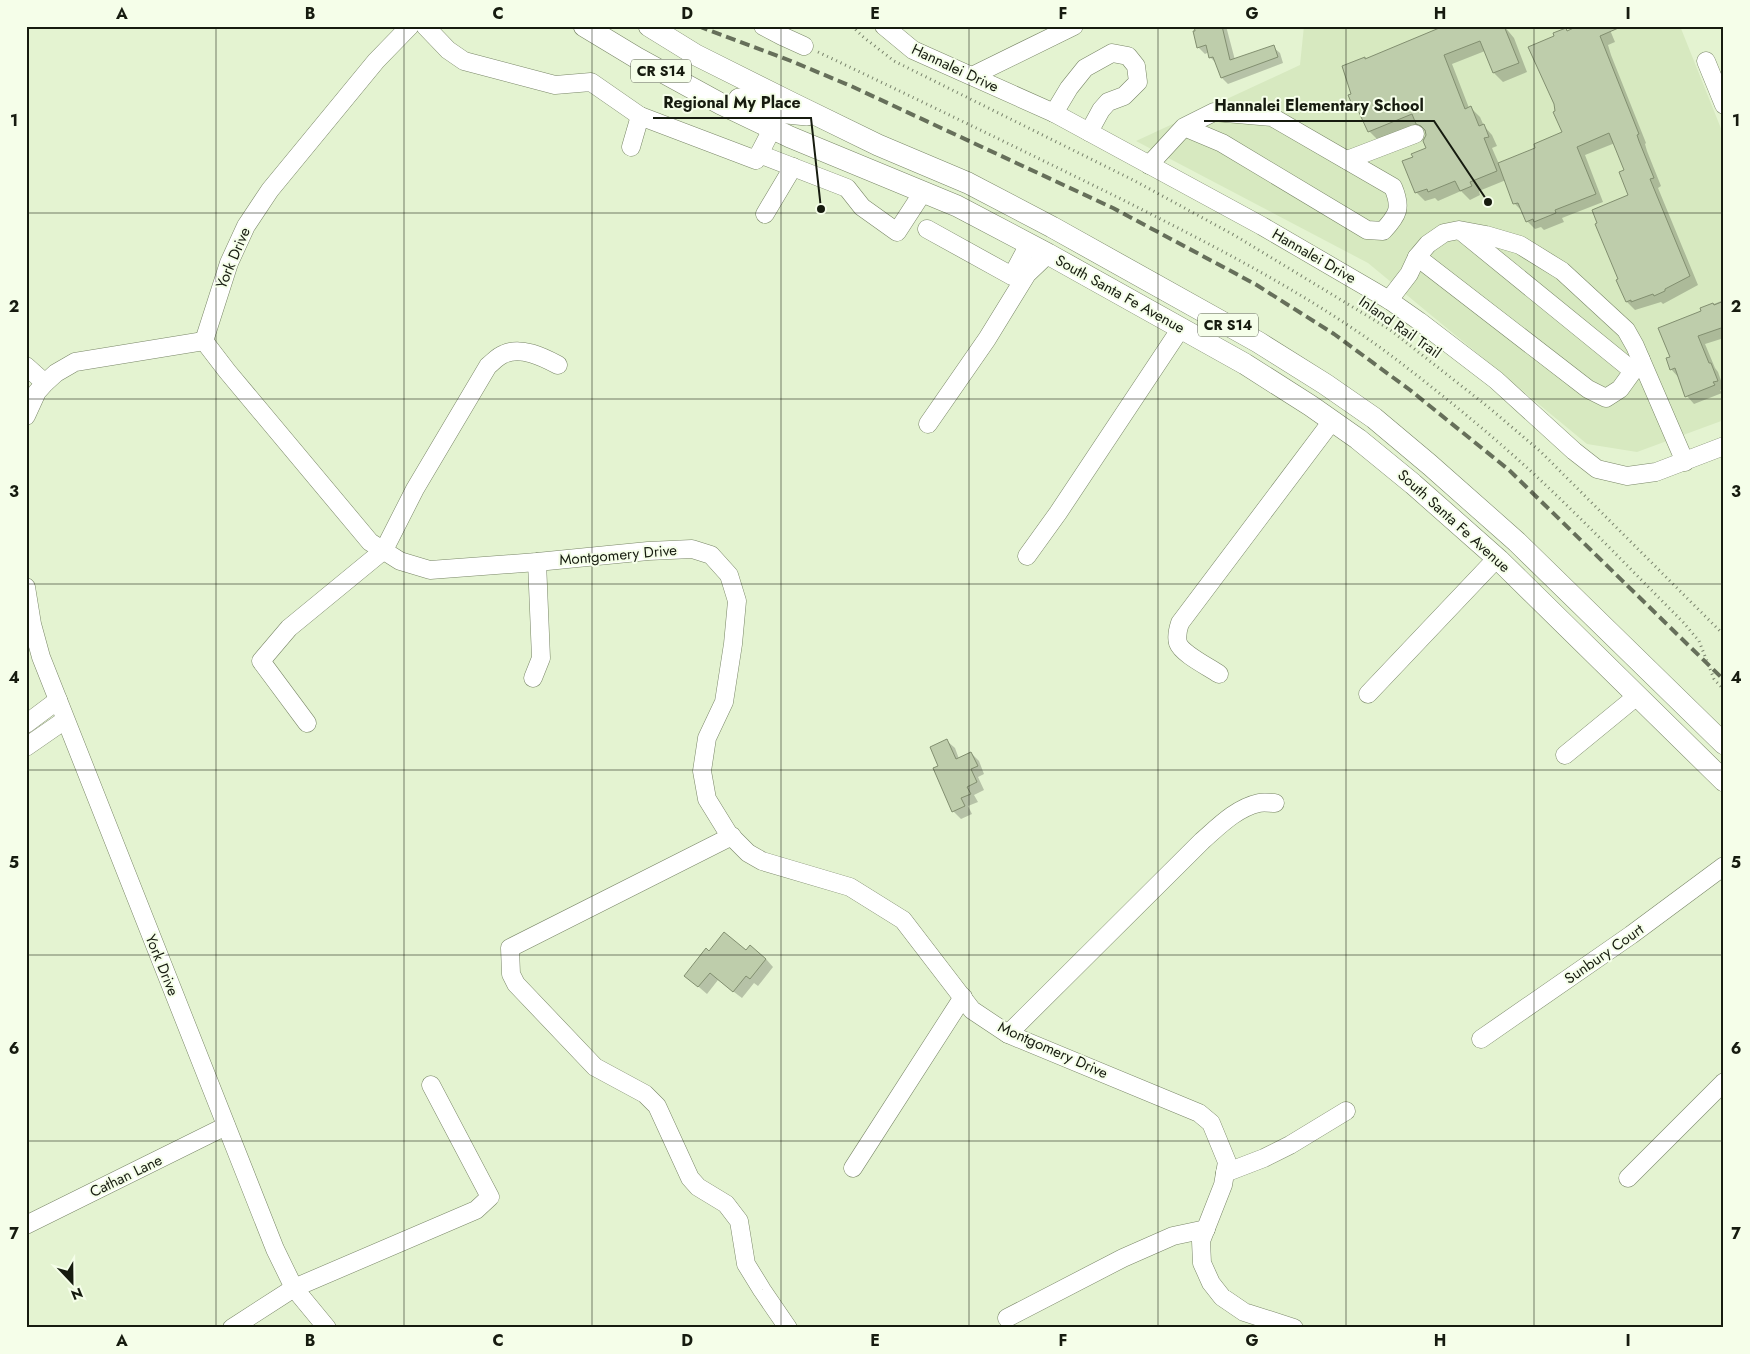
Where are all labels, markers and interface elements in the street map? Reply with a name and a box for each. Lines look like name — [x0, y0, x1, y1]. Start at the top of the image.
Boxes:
text: A — [115, 2, 128, 25]
text: B — [305, 2, 315, 25]
text: C — [492, 2, 504, 25]
text: D — [681, 2, 693, 25]
text: E — [870, 2, 880, 25]
text: F — [1059, 2, 1067, 25]
text: G — [1245, 2, 1259, 25]
text: H — [1434, 2, 1446, 25]
text: I — [1625, 2, 1631, 25]
street label: Hannalei Drive — [908, 38, 1002, 98]
road number: CR S14 — [631, 59, 691, 82]
callout: Regional My Place — [653, 87, 811, 118]
callout: Hannalei Elementary School — [1204, 90, 1434, 121]
text: Regional My Place — [663, 91, 801, 114]
text: Hannalei Elementary School — [1214, 94, 1424, 117]
text: 1 — [10, 109, 18, 132]
text: 1 — [1732, 109, 1740, 132]
street label: Hannalei Drive — [1268, 223, 1360, 289]
street label: York Drive — [210, 224, 256, 292]
street label: South Santa Fe Avenue — [1051, 249, 1189, 339]
street label: Inland Rail Trail — [1354, 290, 1446, 364]
text: 2 — [9, 295, 19, 318]
text: 2 — [1731, 295, 1741, 318]
road number: CR S14 — [1198, 314, 1258, 336]
street label: South Santa Fe Avenue — [1393, 464, 1515, 578]
text: 3 — [9, 480, 19, 503]
text: 3 — [1731, 480, 1741, 503]
street label: Montgomery Drive — [558, 539, 678, 571]
text: 4 — [8, 666, 20, 689]
text: 4 — [1730, 666, 1742, 689]
text: 5 — [9, 851, 19, 874]
text: 5 — [1731, 851, 1741, 874]
street label: Sunbury Court — [1560, 918, 1648, 989]
street label: York Drive — [140, 931, 184, 999]
street label: Montgomery Drive — [995, 1016, 1112, 1084]
text: 6 — [9, 1037, 19, 1060]
text: 6 — [1731, 1037, 1741, 1060]
street label: Cathan Lane — [86, 1149, 166, 1203]
text: 7 — [9, 1222, 19, 1245]
text: 7 — [1731, 1222, 1741, 1245]
north arrow — [48, 1256, 98, 1306]
text: N — [68, 1283, 86, 1305]
text: A — [115, 1329, 128, 1352]
text: B — [305, 1329, 315, 1352]
text: C — [492, 1329, 504, 1352]
text: D — [681, 1329, 693, 1352]
text: E — [870, 1329, 880, 1352]
text: F — [1059, 1329, 1067, 1352]
text: G — [1245, 1329, 1259, 1352]
text: H — [1434, 1329, 1446, 1352]
text: I — [1625, 1329, 1631, 1352]

